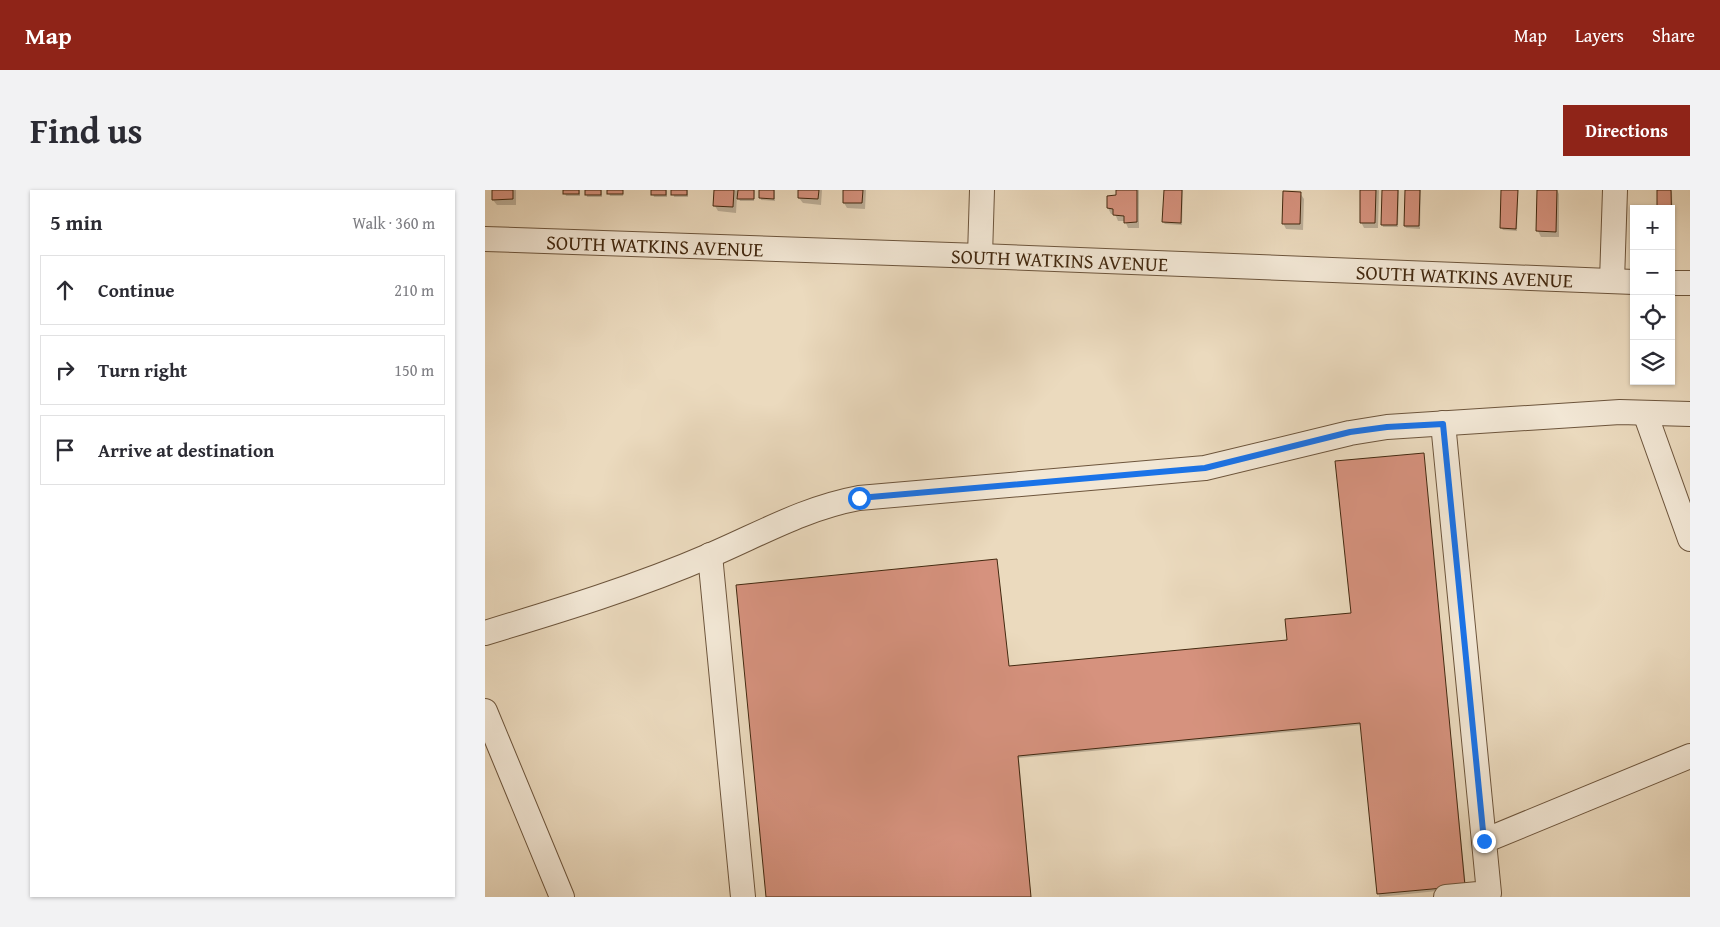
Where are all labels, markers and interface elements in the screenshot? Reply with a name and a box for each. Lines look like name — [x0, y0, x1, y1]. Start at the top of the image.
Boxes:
text: Map — [25, 18, 72, 53]
text: Map — [1514, 22, 1547, 49]
text: Layers — [1575, 22, 1624, 49]
text: Share — [1652, 22, 1695, 49]
text: Find us — [30, 105, 143, 156]
button: Directions — [1563, 105, 1690, 156]
map controls — [1630, 205, 1675, 385]
button: + — [1630, 205, 1675, 250]
text: 5 min — [50, 207, 102, 238]
text: Walk · 360 m — [352, 211, 435, 235]
street label: SOUTH WATKINS AVENUE — [546, 227, 764, 263]
street label: SOUTH WATKINS AVENUE — [951, 241, 1169, 278]
button: − — [1630, 250, 1675, 295]
street label: SOUTH WATKINS AVENUE — [1355, 256, 1573, 294]
icon: ahead — [51, 276, 79, 304]
text: Continue — [98, 276, 175, 304]
text: 210 m — [394, 278, 434, 302]
button: locate — [1630, 295, 1675, 340]
button: layers — [1630, 340, 1675, 385]
icon: right — [51, 356, 79, 384]
text: Turn right — [98, 356, 187, 384]
text: 150 m — [394, 358, 434, 382]
icon: arrive — [51, 436, 79, 464]
text: Arrive at destination — [98, 436, 274, 464]
route start — [848, 487, 871, 510]
route end — [1473, 830, 1496, 853]

